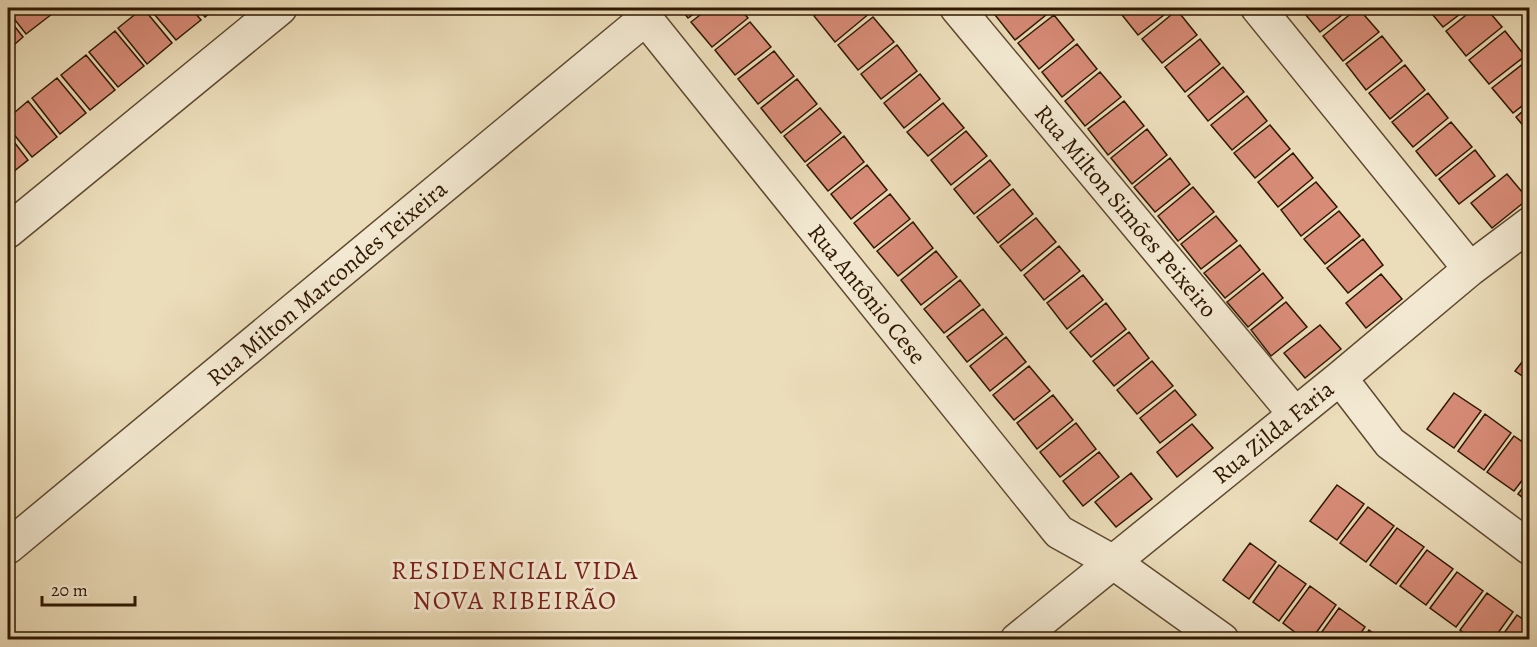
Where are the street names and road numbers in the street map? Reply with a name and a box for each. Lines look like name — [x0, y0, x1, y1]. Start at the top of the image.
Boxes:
street label: Rua Milton Simões Peixeiro — [1027, 98, 1225, 324]
street label: Rua Milton Marcondes Teixeira — [200, 172, 454, 393]
street label: Rua Antônio Cese — [801, 217, 933, 371]
street label: Rua Zilda Faria — [1206, 373, 1341, 491]

